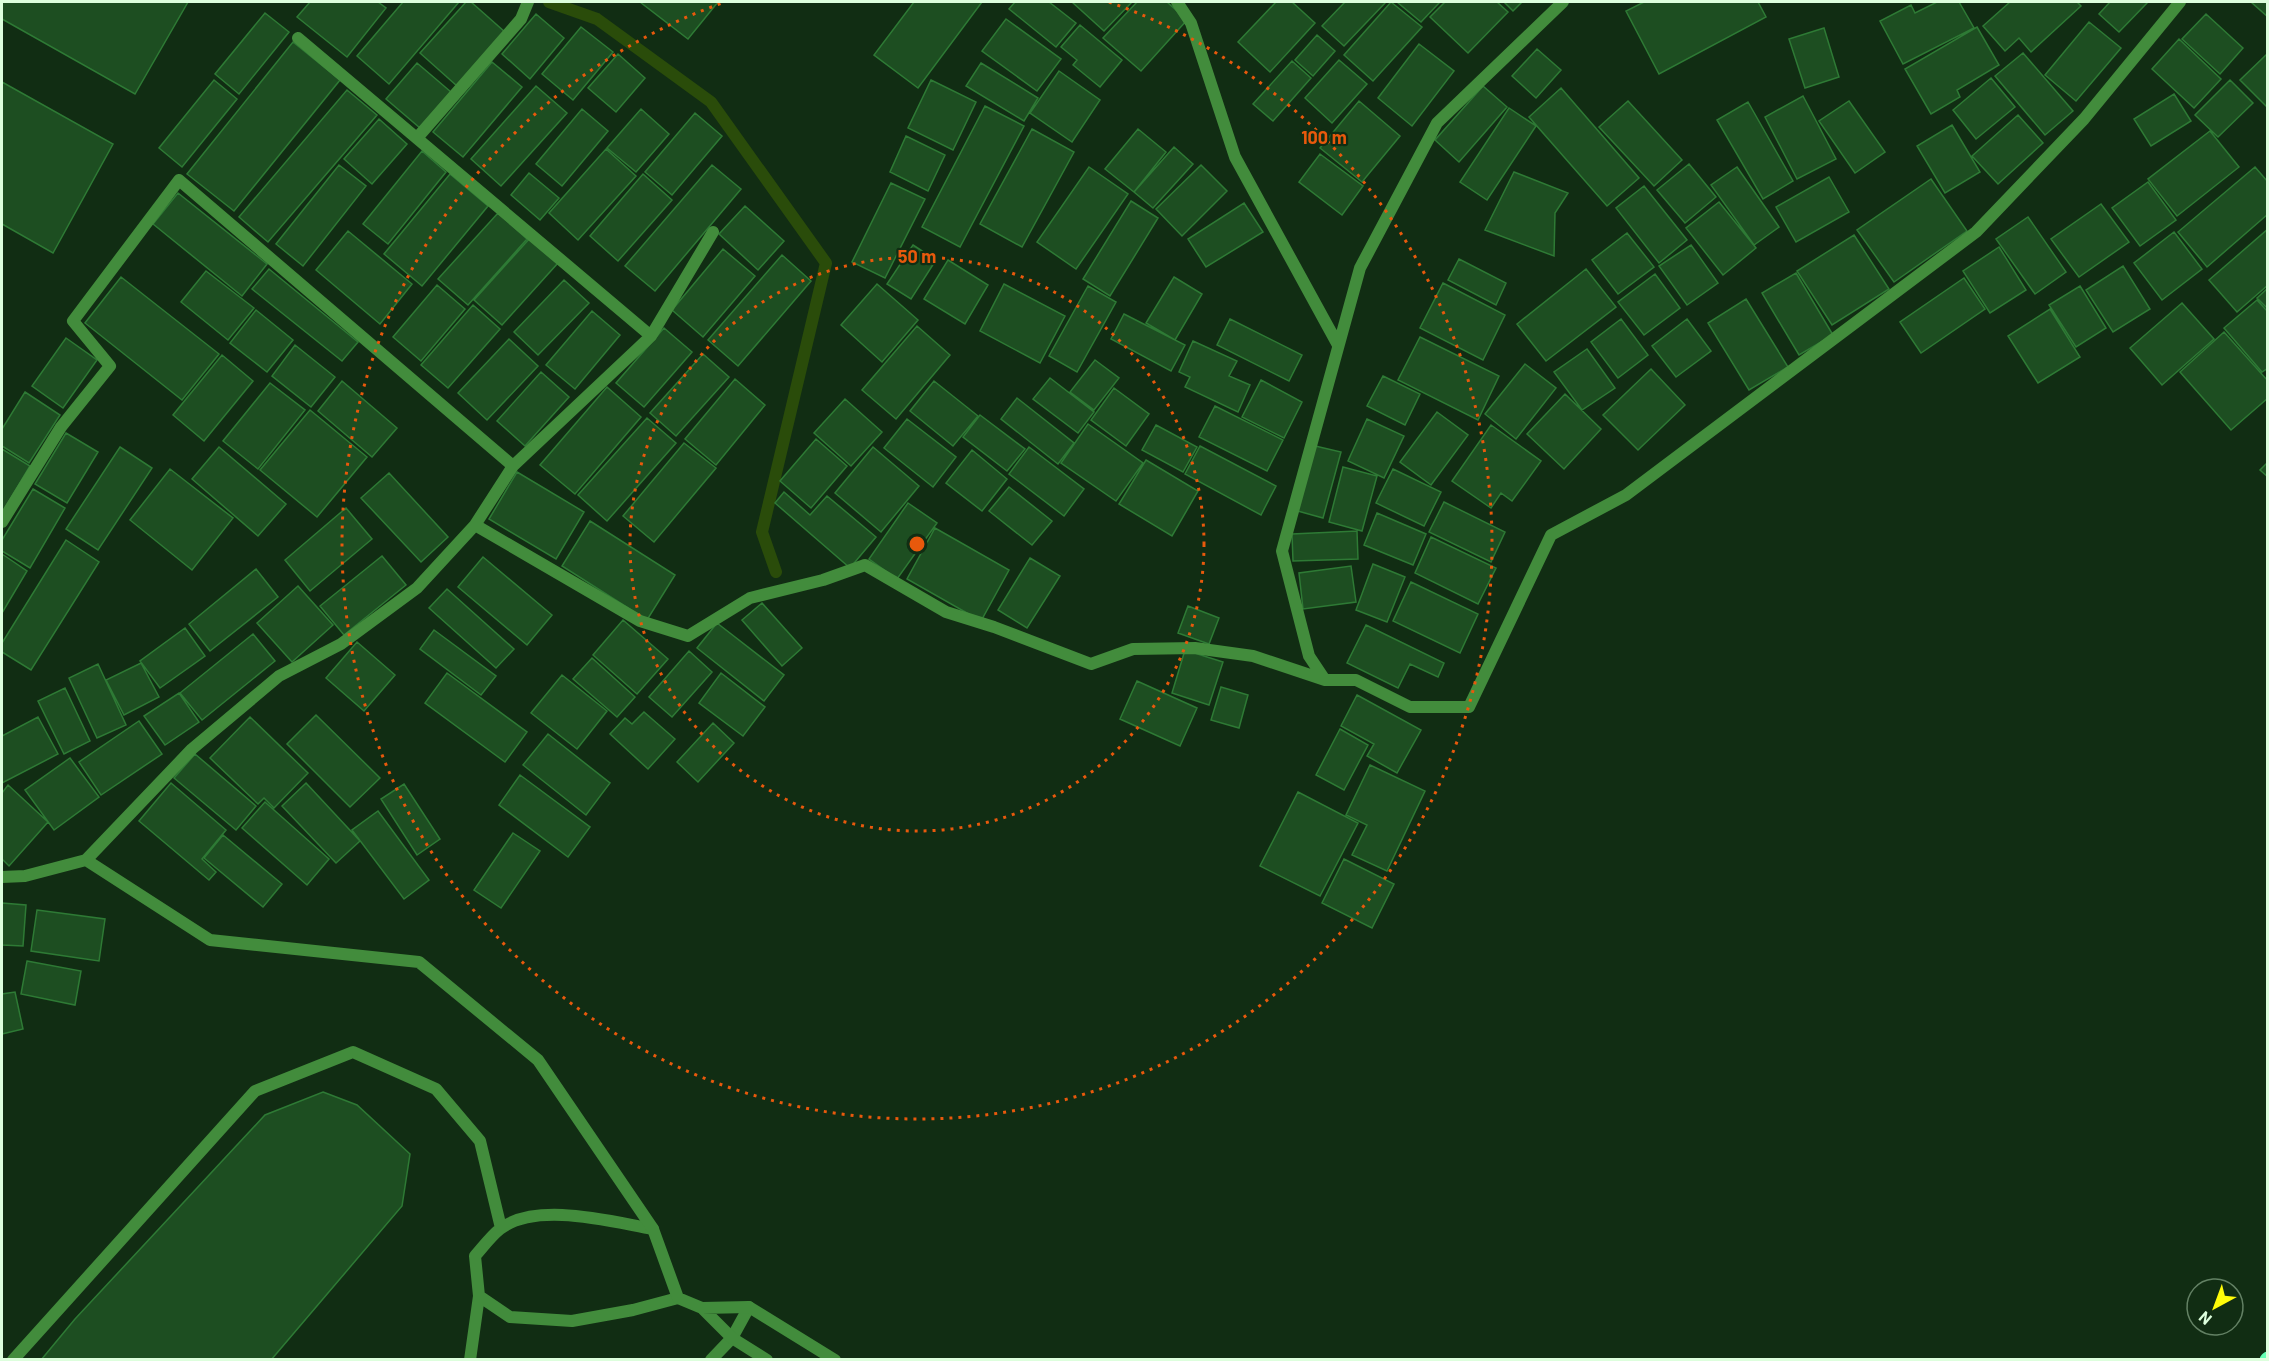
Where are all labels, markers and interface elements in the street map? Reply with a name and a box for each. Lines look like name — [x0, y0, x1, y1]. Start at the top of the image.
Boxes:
text: 100 m — [1301, 126, 1347, 148]
text: 50 m — [898, 245, 936, 267]
centre of rings — [907, 534, 927, 554]
north arrow — [2185, 1277, 2245, 1337]
text: N — [2195, 1308, 2215, 1329]

